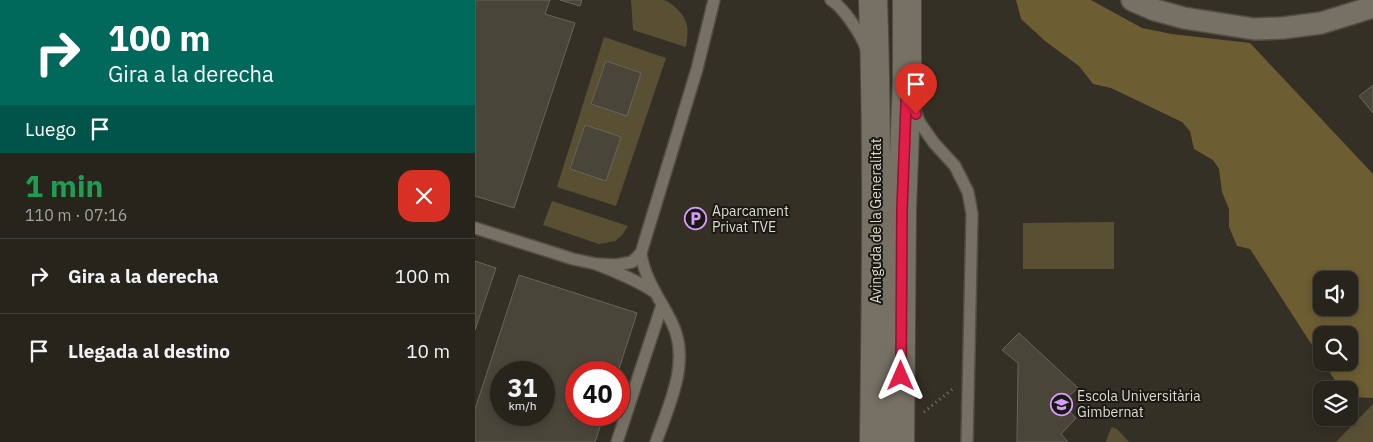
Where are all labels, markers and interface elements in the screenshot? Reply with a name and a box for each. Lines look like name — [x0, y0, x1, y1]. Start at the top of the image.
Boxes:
text: 100 m — [108, 15, 211, 61]
icon: right — [25, 20, 90, 85]
text: Gira a la derecha — [108, 59, 274, 88]
pin — [895, 63, 937, 114]
icon: arrive — [902, 70, 930, 98]
icon: arrive — [86, 115, 114, 143]
text: Luego — [25, 117, 76, 141]
street label: Avinguda de la Generalitat — [867, 138, 885, 304]
text: 1 min — [25, 166, 103, 205]
button: close — [398, 170, 450, 222]
place label: Aparcament Privat TVE — [712, 202, 789, 236]
text: 110 m · 07:16 — [25, 205, 127, 225]
parking icon: Aparcament Privat TVE — [684, 207, 708, 231]
icon: right — [25, 262, 53, 290]
text: Gira a la derecha — [68, 264, 219, 288]
text: 100 m — [395, 264, 450, 288]
map controls — [1313, 271, 1358, 426]
button: sound — [1313, 271, 1358, 316]
button: search — [1313, 326, 1358, 371]
icon: arrive — [25, 337, 53, 365]
text: Llegada al destino — [68, 339, 230, 363]
text: 10 m — [406, 339, 450, 363]
position arrow — [874, 349, 926, 401]
speed limit sign: 40 — [565, 361, 630, 426]
text: 31 — [507, 371, 538, 404]
button: layers — [1313, 381, 1358, 426]
place label: Escola Universitària Gimbernat — [1077, 387, 1201, 421]
school or university icon: Escola Universitària Gimbernat — [1049, 392, 1073, 416]
text: km/h — [508, 398, 537, 413]

